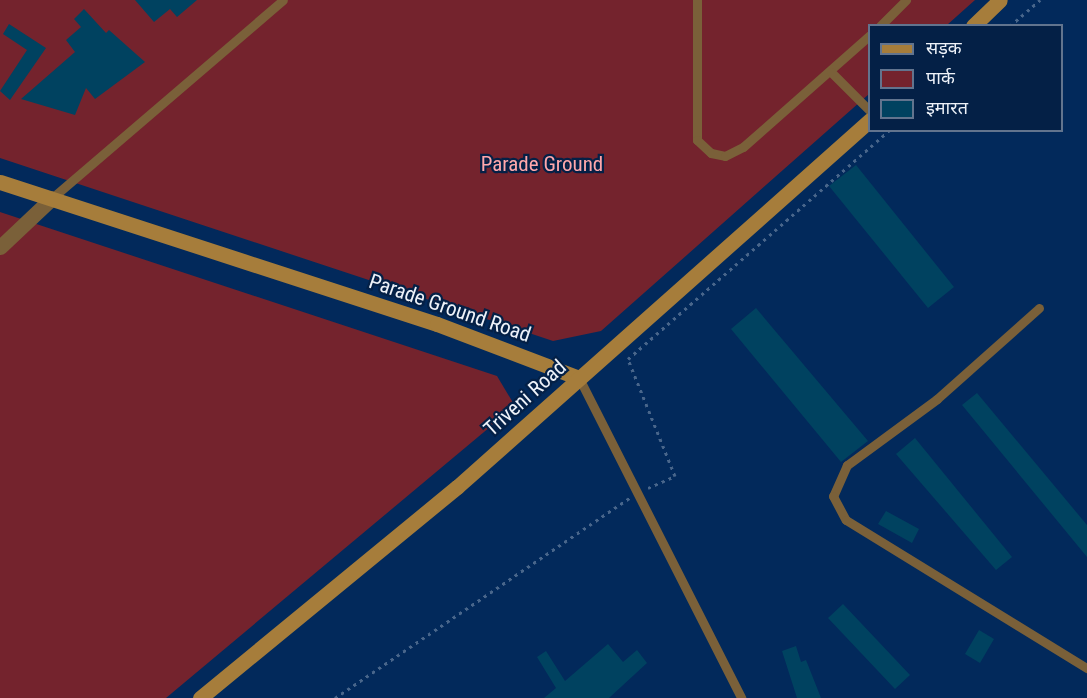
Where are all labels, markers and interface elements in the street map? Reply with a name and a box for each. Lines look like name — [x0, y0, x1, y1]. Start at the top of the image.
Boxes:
legend — [868, 24, 1063, 132]
text: सड़क — [926, 37, 962, 58]
text: पार्क — [926, 67, 955, 88]
text: इमारत — [926, 97, 968, 118]
park label: Parade Ground — [481, 151, 603, 177]
street label: Parade Ground Road — [366, 268, 534, 348]
street label: Triveni Road — [479, 354, 571, 442]

